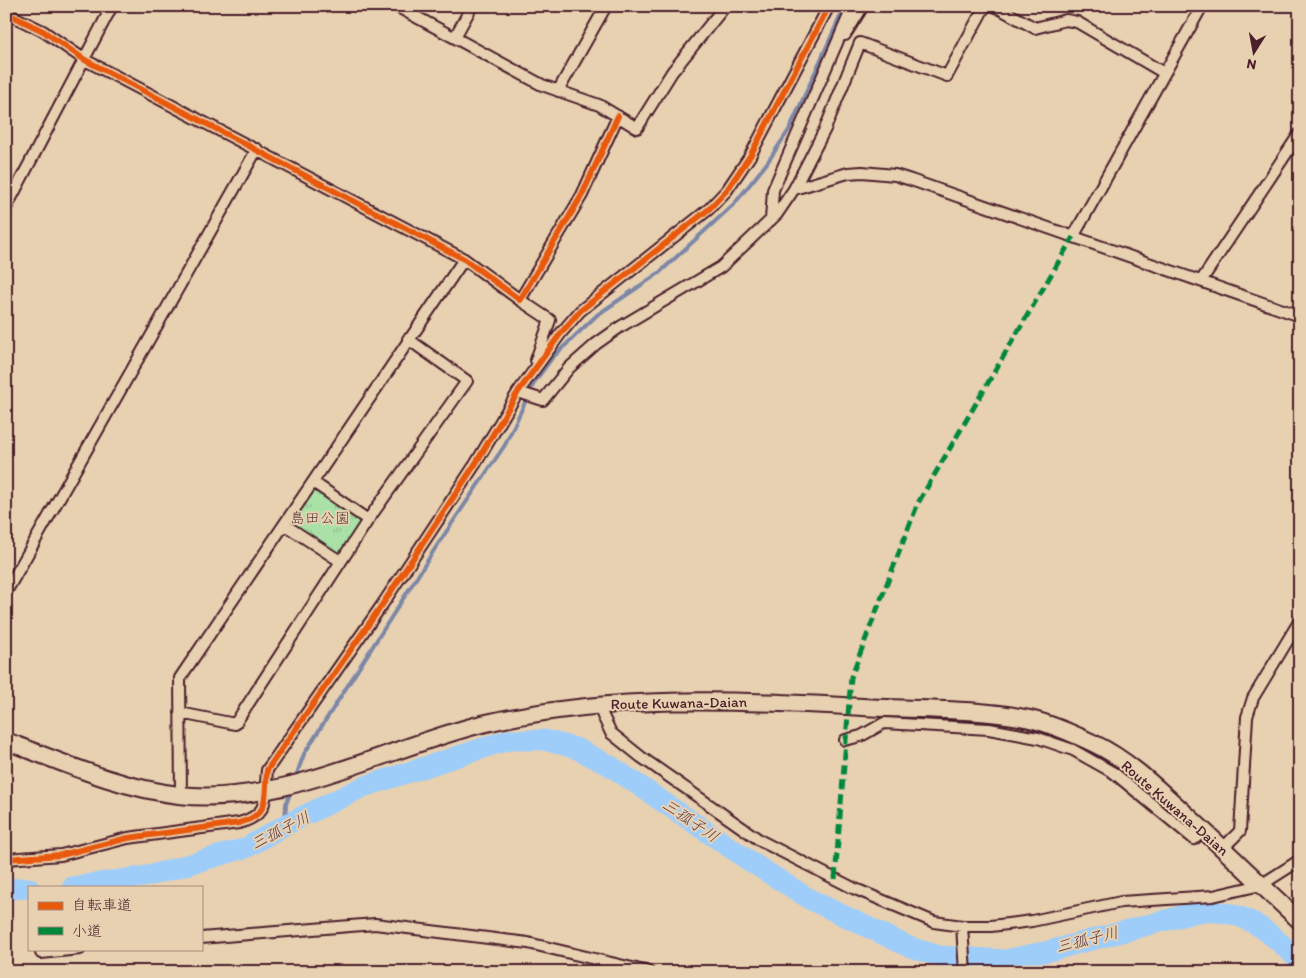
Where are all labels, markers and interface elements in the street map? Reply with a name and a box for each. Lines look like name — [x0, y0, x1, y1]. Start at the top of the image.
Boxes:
north arrow — [1228, 28, 1278, 78]
text: N — [1245, 55, 1258, 74]
park label: 島田公園 — [290, 509, 350, 527]
street label: Route Kuwana-Daian — [611, 693, 748, 713]
street label: Route Kuwana-Daian — [1118, 756, 1233, 860]
water label: 三孤子川 — [659, 795, 723, 846]
water label: 三孤子川 — [247, 807, 313, 853]
legend — [28, 886, 202, 950]
text: 自転車道 — [72, 896, 132, 914]
text: 小道 — [72, 922, 102, 940]
water label: 三孤子川 — [1054, 923, 1120, 956]

